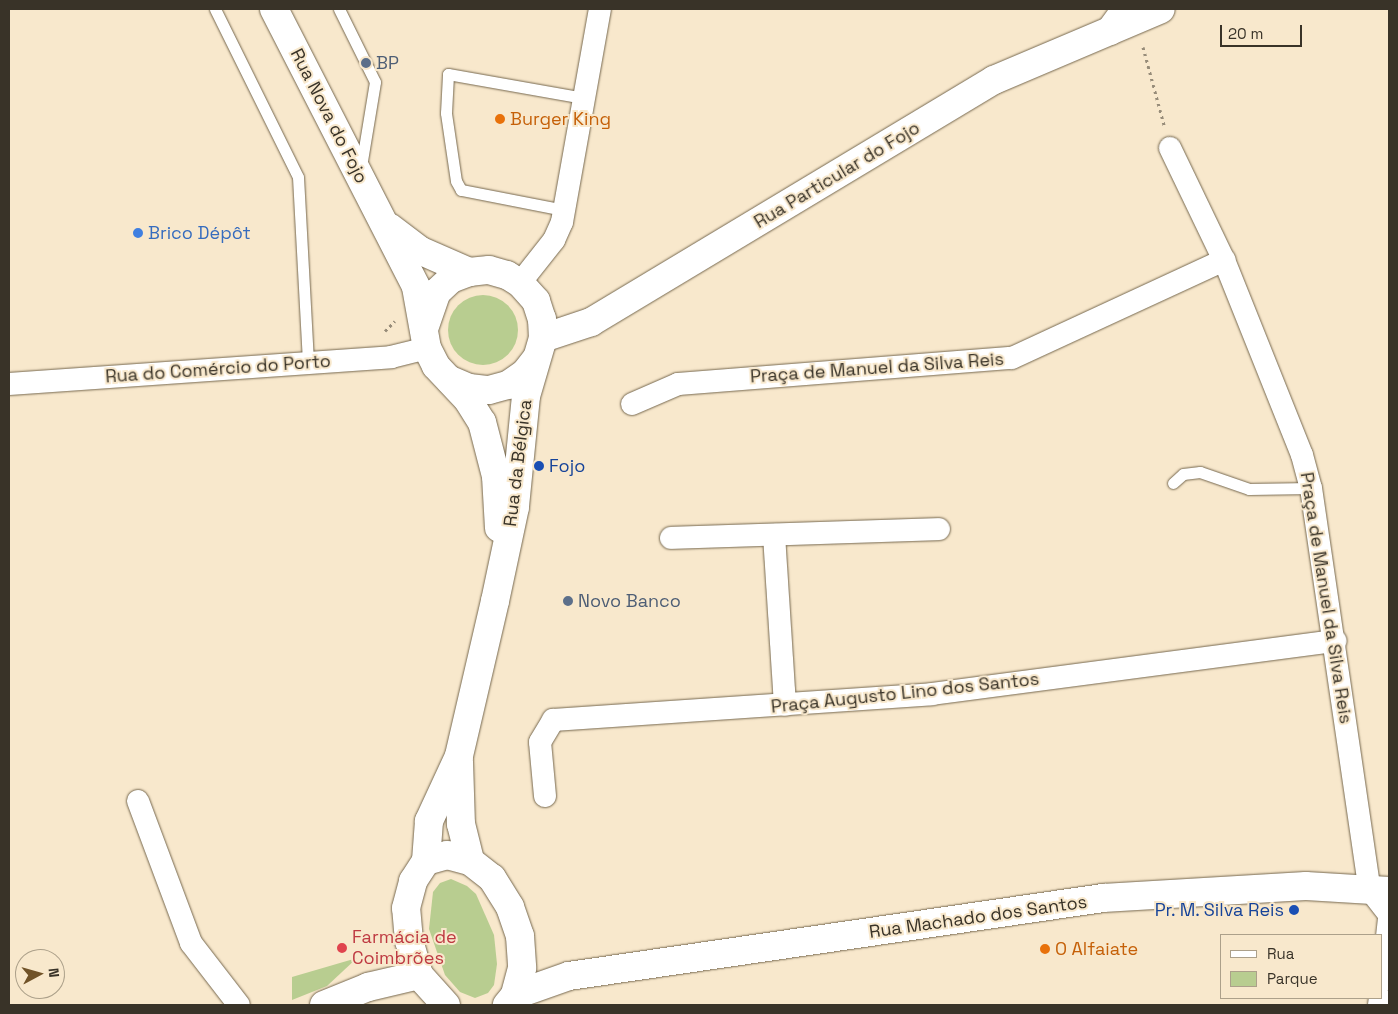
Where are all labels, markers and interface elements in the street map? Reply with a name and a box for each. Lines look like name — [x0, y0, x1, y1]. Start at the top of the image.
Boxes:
scale bar — [1223, 15, 1306, 47]
text: 20 m — [1228, 24, 1263, 43]
street label: Rua Nova do Fojo — [286, 45, 372, 187]
place label: BP — [376, 52, 399, 74]
marker: BP — [360, 57, 372, 69]
place label: Burger King — [510, 108, 611, 130]
marker: Burger King — [494, 113, 506, 125]
street label: Rua Particular do Fojo — [750, 117, 924, 233]
place label: Brico Dépôt — [148, 222, 251, 244]
marker: Brico Dépôt — [132, 227, 144, 239]
street label: Praça de Manuel da Silva Reis — [749, 348, 1005, 388]
street label: Rua do Comércio do Porto — [105, 350, 331, 388]
street label: Rua da Bélgica — [499, 398, 537, 528]
place label: Fojo — [549, 455, 585, 477]
marker: Fojo — [533, 460, 545, 472]
street label: Praça de Manuel da Silva Reis — [1295, 471, 1357, 725]
place label: Novo Banco — [578, 590, 681, 612]
marker: Novo Banco — [562, 595, 574, 607]
street label: Praça Augusto Lino dos Santos — [770, 668, 1040, 718]
street label: Rua Machado dos Santos — [868, 891, 1088, 943]
place label: Pr. M. Silva Reis — [1153, 899, 1284, 921]
marker: Pr. M. Silva Reis — [1288, 904, 1300, 916]
place label: Farmácia de Coimbrões — [352, 927, 457, 970]
legend — [1220, 934, 1383, 999]
place label: O Alfaiate — [1055, 938, 1138, 960]
marker: Farmácia de Coimbrões — [336, 942, 348, 954]
marker: O Alfaiate — [1039, 943, 1051, 955]
text: Rua — [1267, 944, 1294, 963]
north arrow — [15, 949, 65, 999]
text: N — [44, 967, 63, 978]
text: Parque — [1267, 969, 1318, 988]

